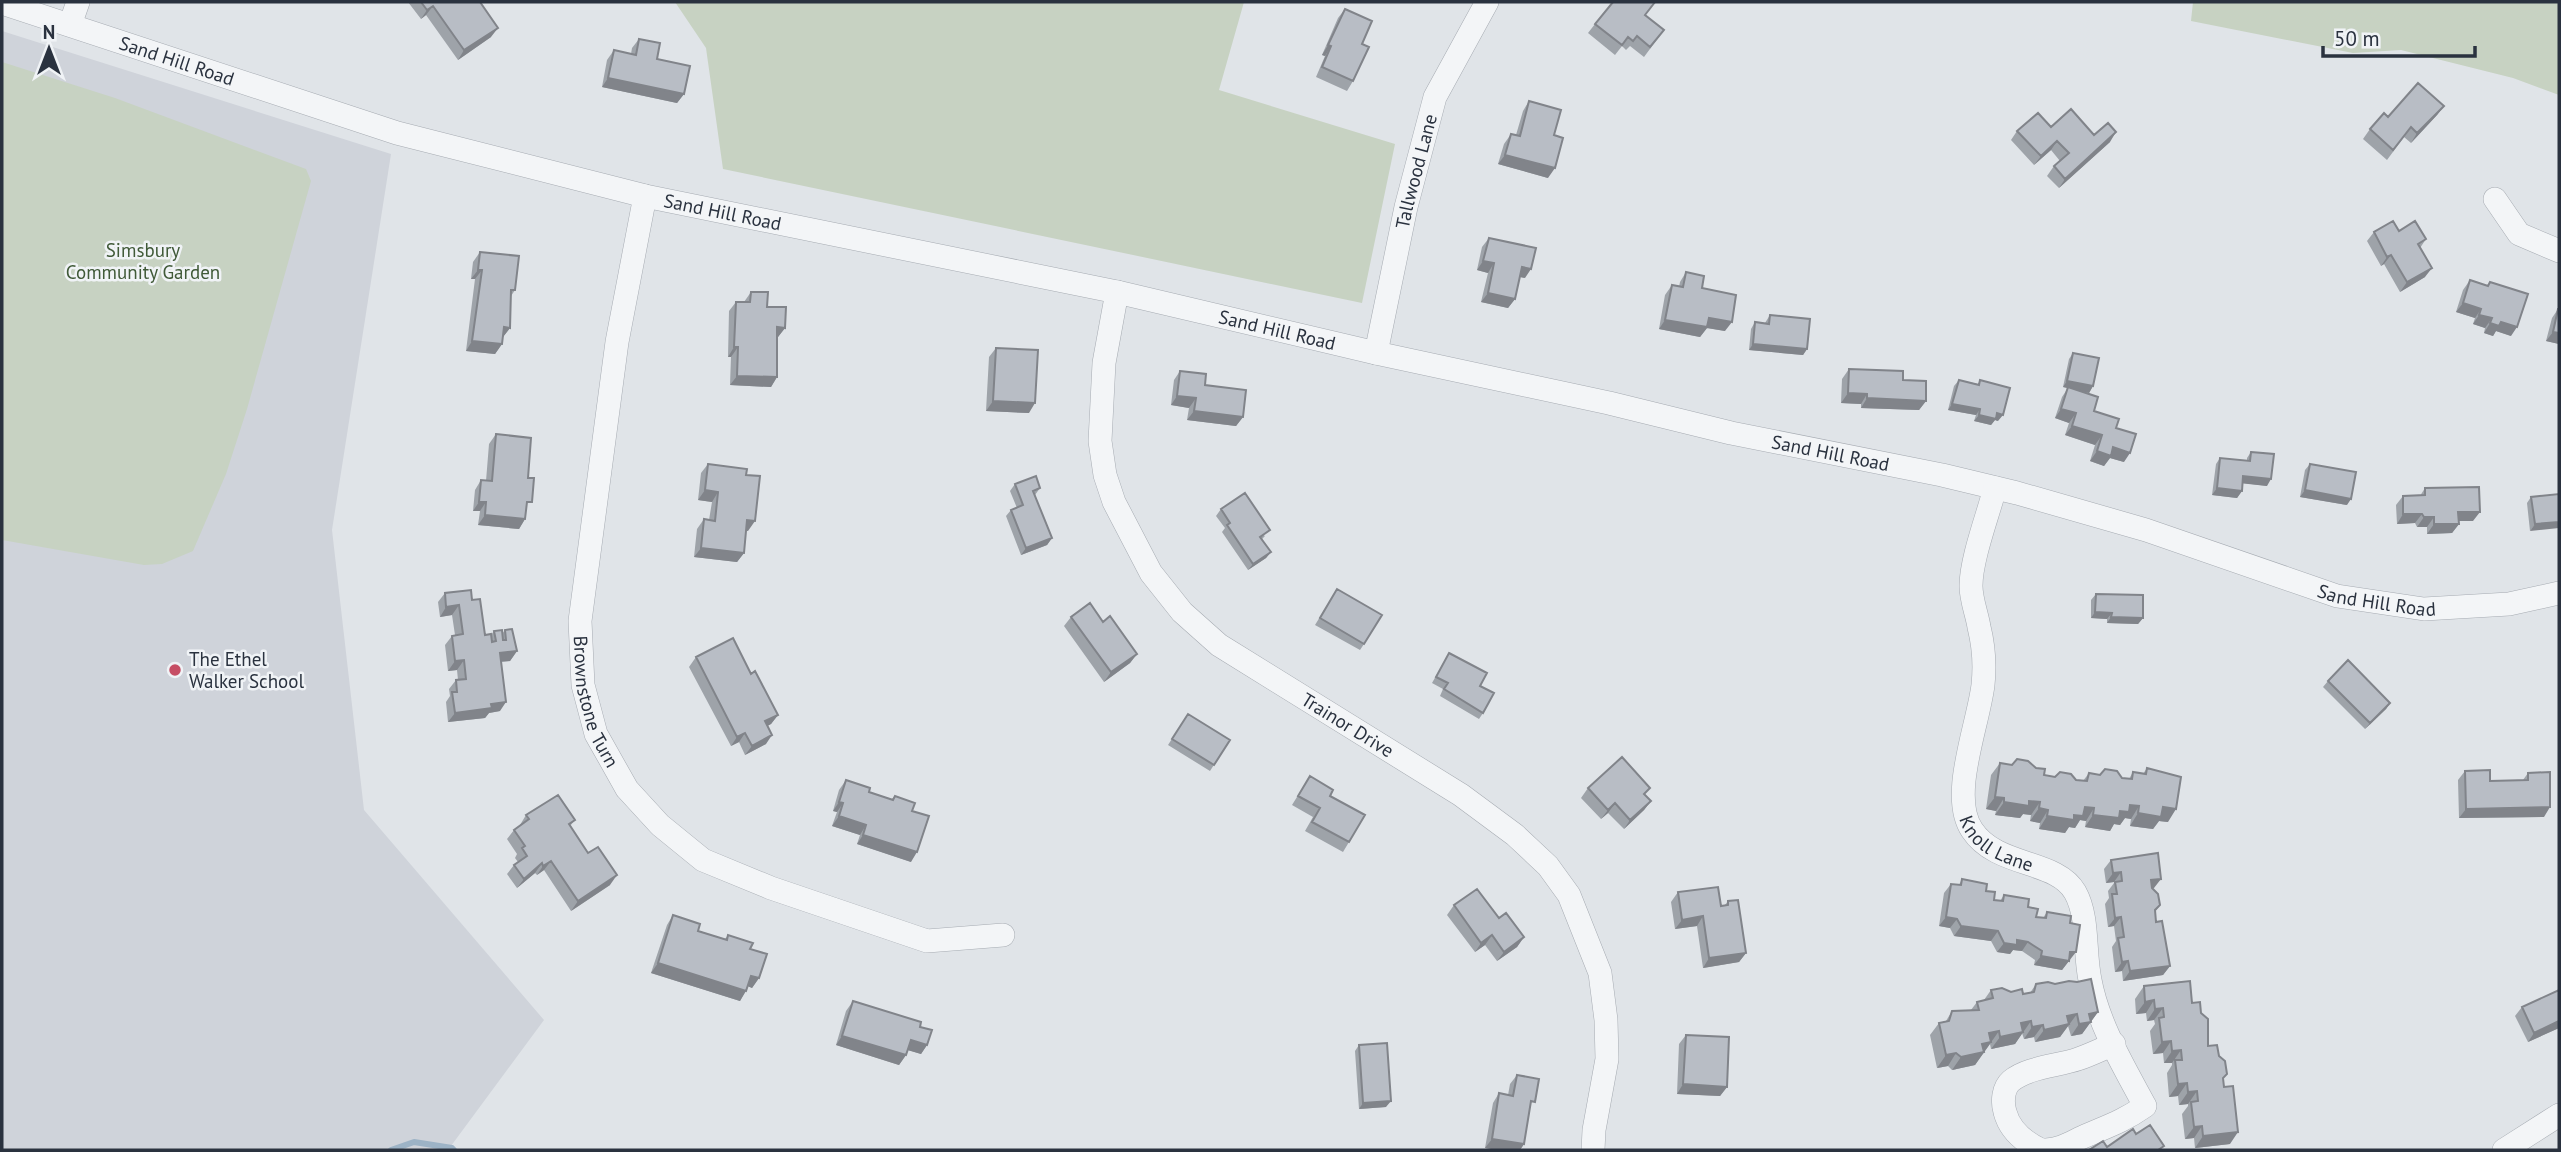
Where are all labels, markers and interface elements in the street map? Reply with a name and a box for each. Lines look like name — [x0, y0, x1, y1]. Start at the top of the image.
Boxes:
north arrow — [14, 14, 84, 84]
scale bar — [2323, 14, 2475, 58]
text: N — [43, 20, 55, 44]
text: 50 m — [2334, 25, 2380, 52]
street label: Sand Hill Road — [116, 30, 237, 91]
street label: Tallwood Lane — [1390, 111, 1442, 231]
street label: Sand Hill Road — [662, 188, 784, 235]
park label: Simsbury Community Garden — [66, 238, 220, 284]
street label: Sand Hill Road — [1216, 304, 1338, 355]
street label: Sand Hill Road — [1770, 429, 1892, 476]
street label: Sand Hill Road — [2314, 578, 2437, 621]
street label: Brownstone Turn — [569, 635, 624, 772]
place label: The Ethel Walker School — [189, 647, 304, 693]
marker: The Ethel Walker School — [167, 662, 183, 678]
street label: Trainor Drive — [1297, 687, 1398, 762]
street label: Knoll Lane — [1954, 812, 2036, 877]

